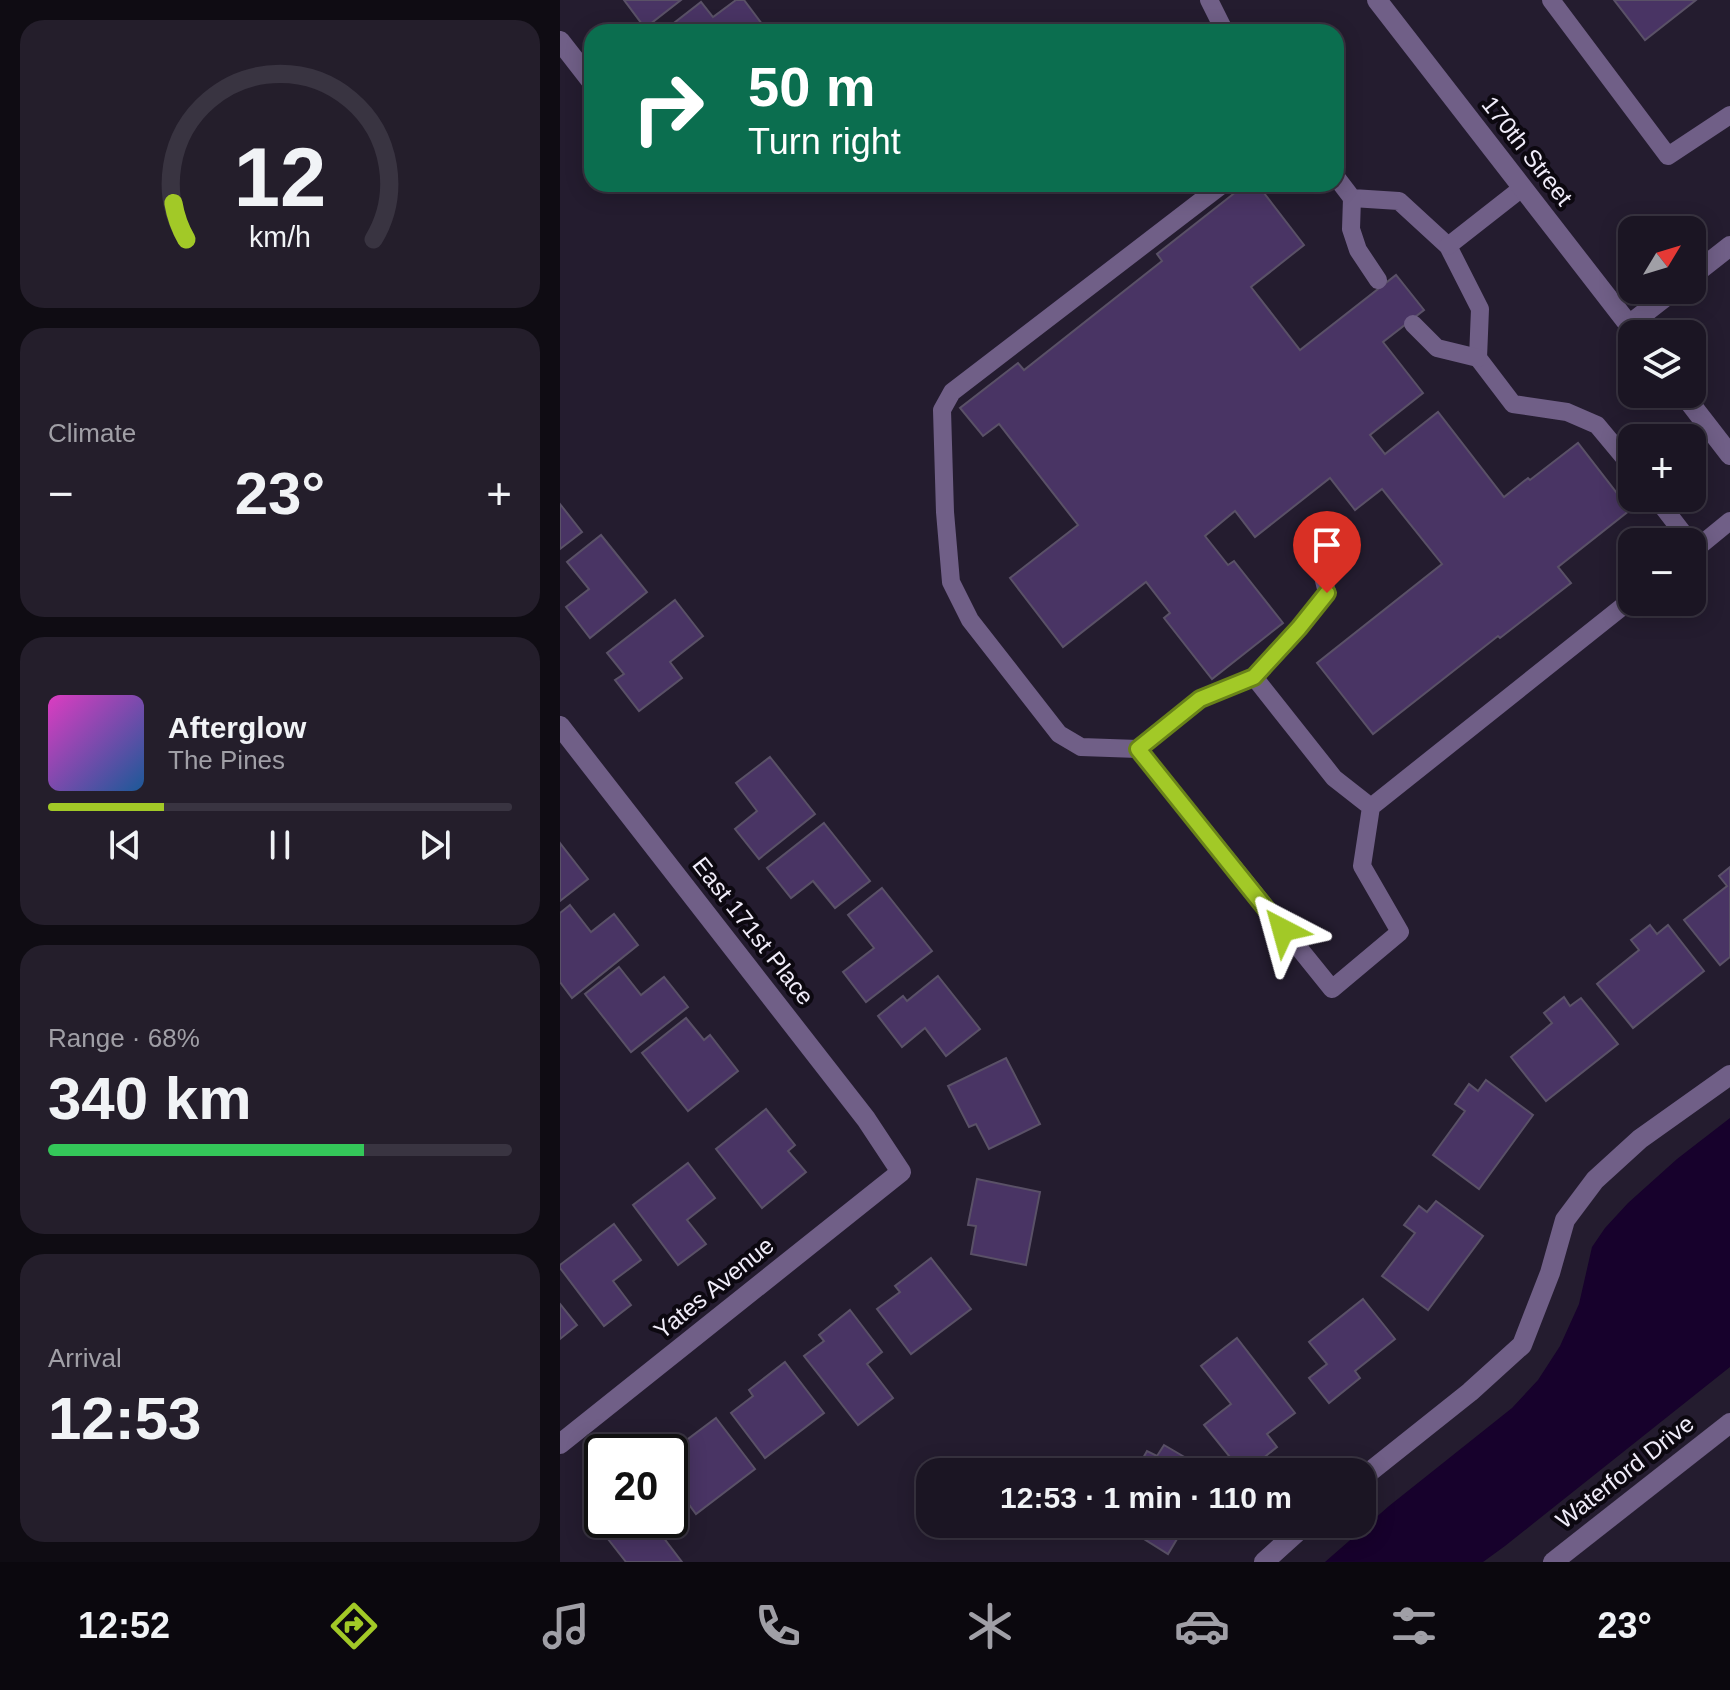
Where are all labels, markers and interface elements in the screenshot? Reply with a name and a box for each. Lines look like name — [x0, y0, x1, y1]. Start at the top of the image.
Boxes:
text: 50 m — [748, 55, 876, 118]
icon: right — [616, 56, 720, 160]
street label: 170th Street — [1477, 91, 1578, 211]
text: Turn right — [748, 121, 901, 162]
text: 12 — [234, 131, 326, 224]
north arrow — [1618, 216, 1706, 304]
map controls — [1618, 216, 1706, 616]
text: km/h — [249, 221, 311, 253]
button: layers — [1618, 320, 1706, 408]
text: Climate — [48, 418, 136, 448]
button: + — [1618, 424, 1706, 512]
text: 23° — [235, 460, 325, 527]
text: − — [48, 469, 74, 518]
text: + — [486, 469, 512, 518]
pin — [1293, 511, 1361, 593]
icon: arrive — [1305, 523, 1349, 567]
button: − — [1618, 528, 1706, 616]
text: Afterglow — [168, 711, 306, 744]
text: The Pines — [168, 745, 285, 775]
icon: previous — [103, 823, 147, 867]
icon: pause — [258, 823, 302, 867]
icon: next — [413, 823, 457, 867]
street label: East 171st Place — [687, 851, 819, 1010]
position arrow — [1241, 888, 1325, 972]
text: Range · 68% — [48, 1023, 200, 1053]
text: 340 km — [48, 1065, 252, 1132]
street label: Yates Avenue — [648, 1231, 779, 1344]
text: Arrival — [48, 1343, 122, 1373]
text: 12:53 — [48, 1385, 201, 1452]
street label: Waterford Drive — [1551, 1410, 1699, 1534]
speed limit sign: 20 — [584, 1434, 688, 1538]
text: 12:53 · 1 min · 110 m — [1000, 1481, 1292, 1514]
icon: directions — [326, 1598, 382, 1654]
icon: music — [538, 1598, 594, 1654]
icon: phone — [750, 1598, 806, 1654]
icon: climate — [962, 1598, 1018, 1654]
icon: car — [1174, 1598, 1230, 1654]
icon: filters — [1386, 1598, 1442, 1654]
text: 12:52 — [78, 1605, 170, 1646]
text: 23° — [1597, 1605, 1652, 1646]

